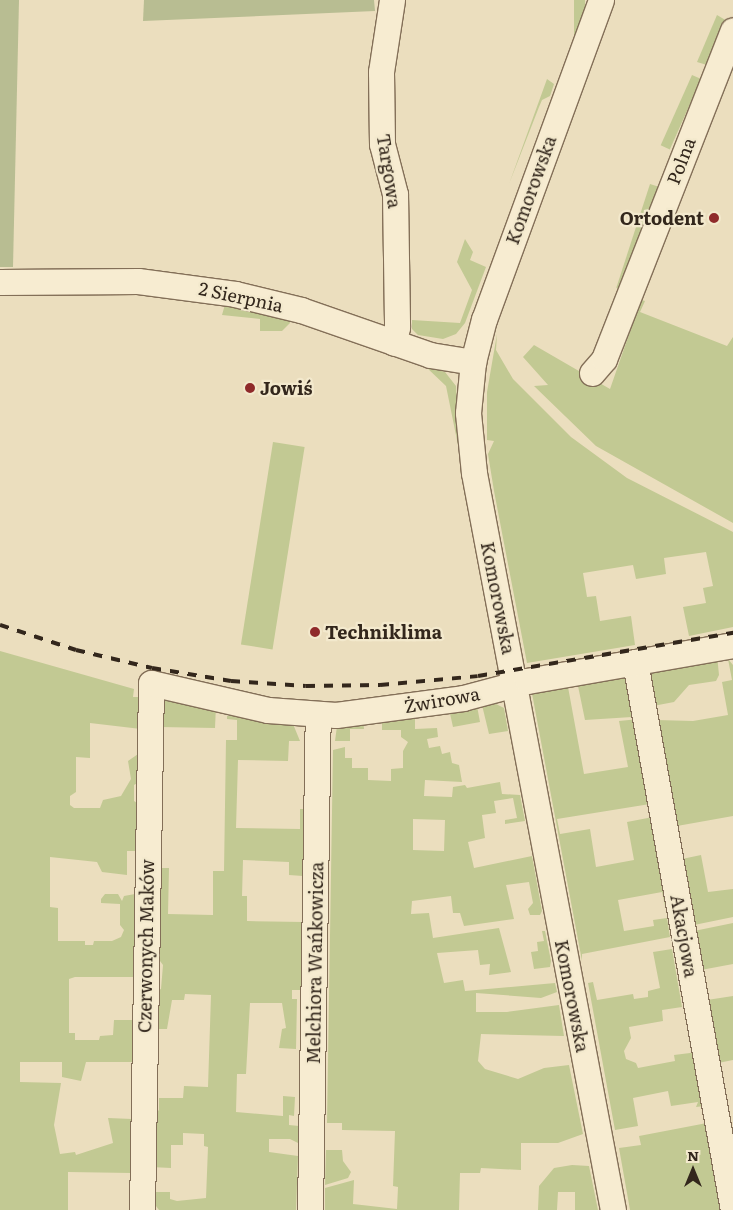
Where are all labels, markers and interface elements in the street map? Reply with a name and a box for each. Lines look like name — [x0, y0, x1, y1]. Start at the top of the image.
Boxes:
street label: Targowa — [372, 132, 406, 210]
street label: Komorowska — [501, 133, 561, 247]
street label: Polna — [662, 134, 700, 188]
place label: Ortodent — [620, 207, 704, 229]
marker: Ortodent — [708, 212, 720, 224]
street label: 2 Sierpnia — [197, 278, 285, 316]
place label: Jowiś — [260, 377, 313, 399]
marker: Jowiś — [244, 382, 256, 394]
street label: Komorowska — [477, 540, 519, 656]
place label: Techniklima — [325, 621, 442, 643]
marker: Techniklima — [309, 626, 321, 638]
street label: Żwirowa — [403, 683, 481, 717]
street label: Czerwonych Maków — [134, 859, 158, 1033]
street label: Melchiora Wańkowicza — [302, 862, 328, 1064]
street label: Akacjowa — [666, 893, 702, 979]
street label: Komorowska — [551, 938, 593, 1054]
north arrow — [668, 1145, 718, 1195]
text: N — [687, 1145, 699, 1165]

